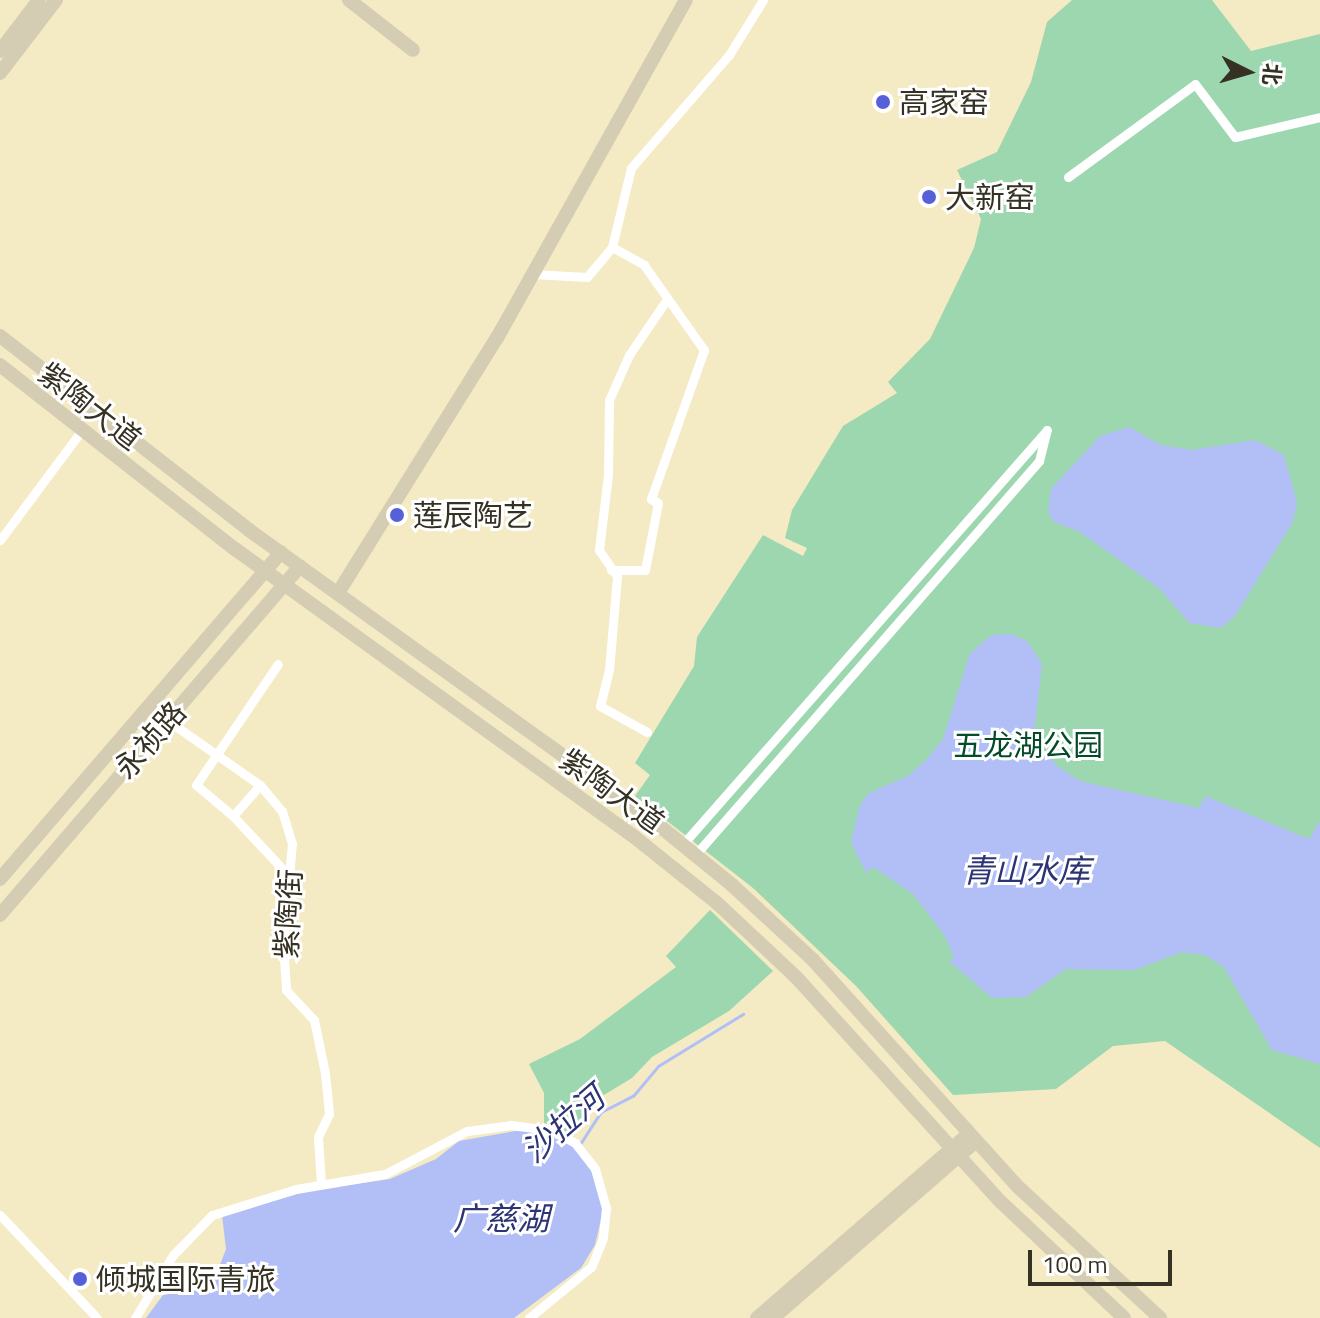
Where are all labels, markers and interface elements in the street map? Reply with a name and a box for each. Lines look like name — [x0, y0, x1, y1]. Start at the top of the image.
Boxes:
north arrow — [1208, 32, 1288, 112]
text: 北 — [1254, 62, 1290, 87]
place label: 高家窑 — [899, 84, 989, 120]
marker: 高家窑 — [874, 93, 892, 111]
place label: 大新窑 — [945, 179, 1035, 215]
marker: 大新窑 — [920, 188, 938, 206]
street label: 紫陶大道 — [32, 355, 148, 457]
place label: 莲辰陶艺 — [413, 497, 533, 533]
marker: 莲辰陶艺 — [388, 506, 406, 524]
street label: 永祯路 — [107, 694, 193, 786]
park label: 五龙湖公园 — [953, 727, 1103, 763]
street label: 紫陶大道 — [553, 741, 671, 841]
water label: 青山水库 — [962, 851, 1090, 889]
street label: 紫陶街 — [268, 868, 308, 960]
water label: 沙拉河 — [514, 1078, 612, 1170]
water label: 广慈湖 — [453, 1199, 549, 1237]
scale bar — [1032, 1234, 1176, 1284]
text: 100 m — [1042, 1246, 1108, 1282]
place label: 倾城国际青旅 — [96, 1261, 276, 1297]
marker: 倾城国际青旅 — [71, 1270, 89, 1288]

